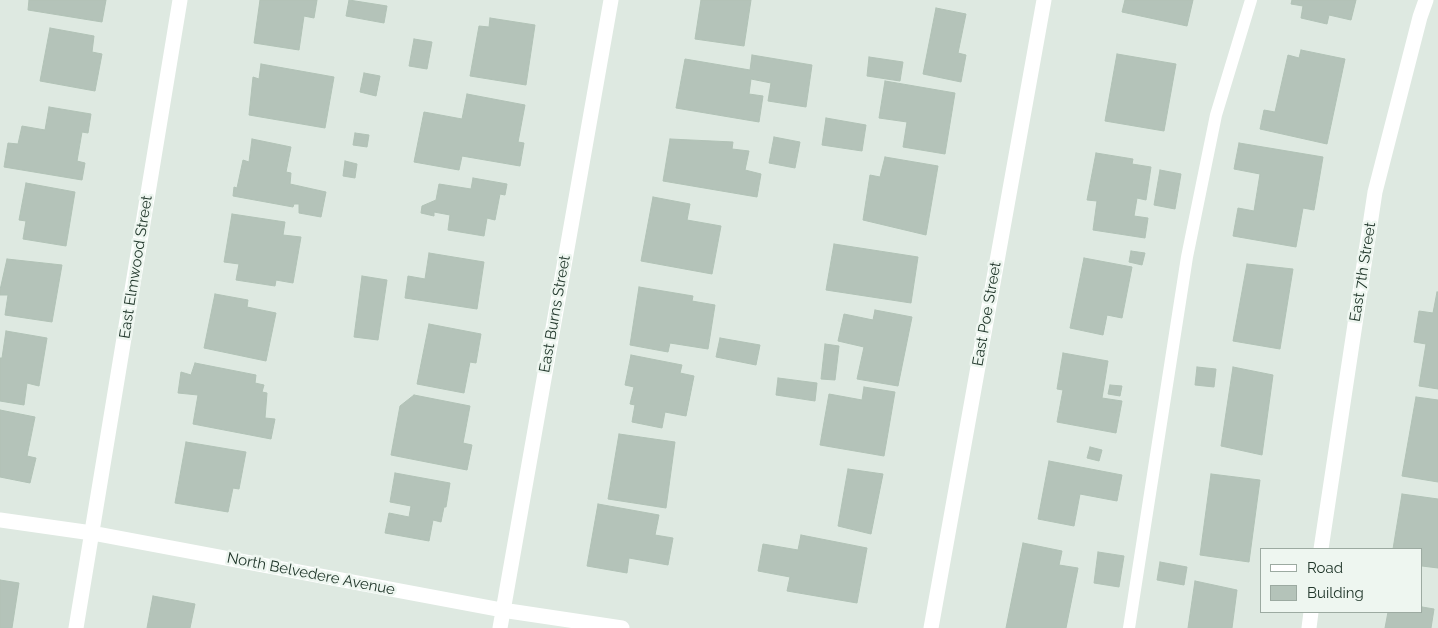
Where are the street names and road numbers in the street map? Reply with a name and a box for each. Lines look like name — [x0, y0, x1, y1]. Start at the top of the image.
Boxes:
street label: East Elmwood Street — [116, 194, 156, 340]
street label: East 7th Street — [1346, 221, 1380, 323]
street label: East Burns Street — [536, 254, 574, 374]
street label: East Poe Street — [969, 260, 1005, 368]
street label: North Belvedere Avenue — [225, 549, 397, 599]

